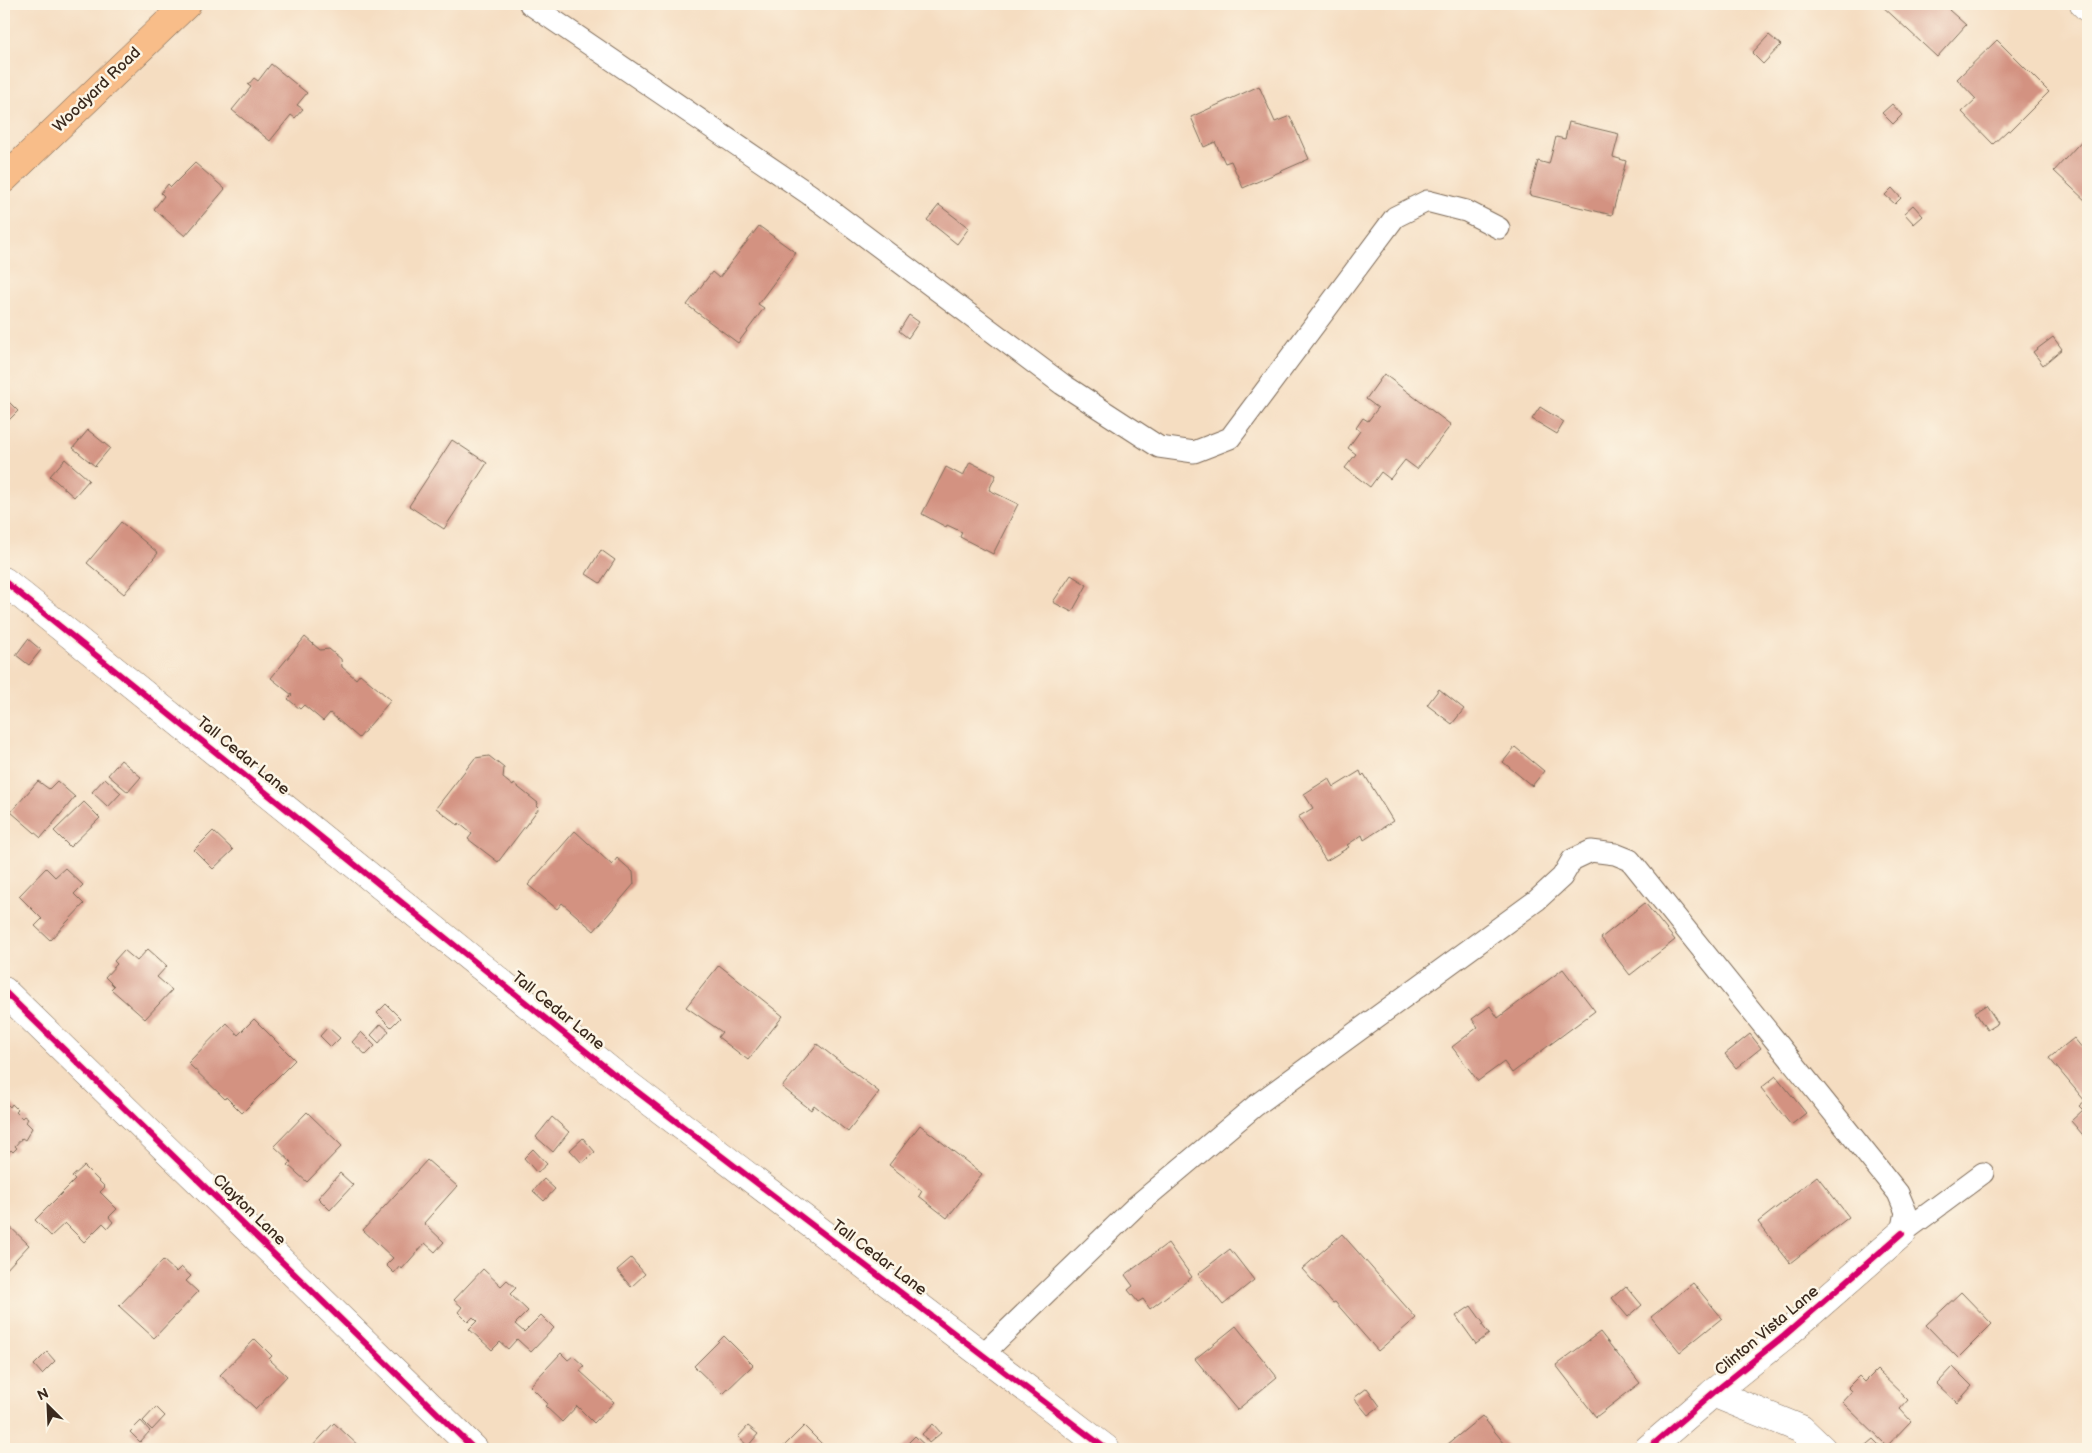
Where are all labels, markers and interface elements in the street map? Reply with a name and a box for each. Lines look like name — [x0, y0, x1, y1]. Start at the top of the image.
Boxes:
street label: Woodyard Road — [49, 43, 145, 137]
street label: Tall Cedar Lane — [193, 713, 294, 800]
street label: Tall Cedar Lane — [508, 968, 609, 1055]
street label: Clayton Lane — [208, 1170, 290, 1250]
street label: Tall Cedar Lane — [828, 1216, 931, 1300]
street label: Clinton Vista Lane — [1711, 1282, 1823, 1380]
north arrow — [22, 1380, 72, 1430]
text: N — [35, 1385, 51, 1404]

